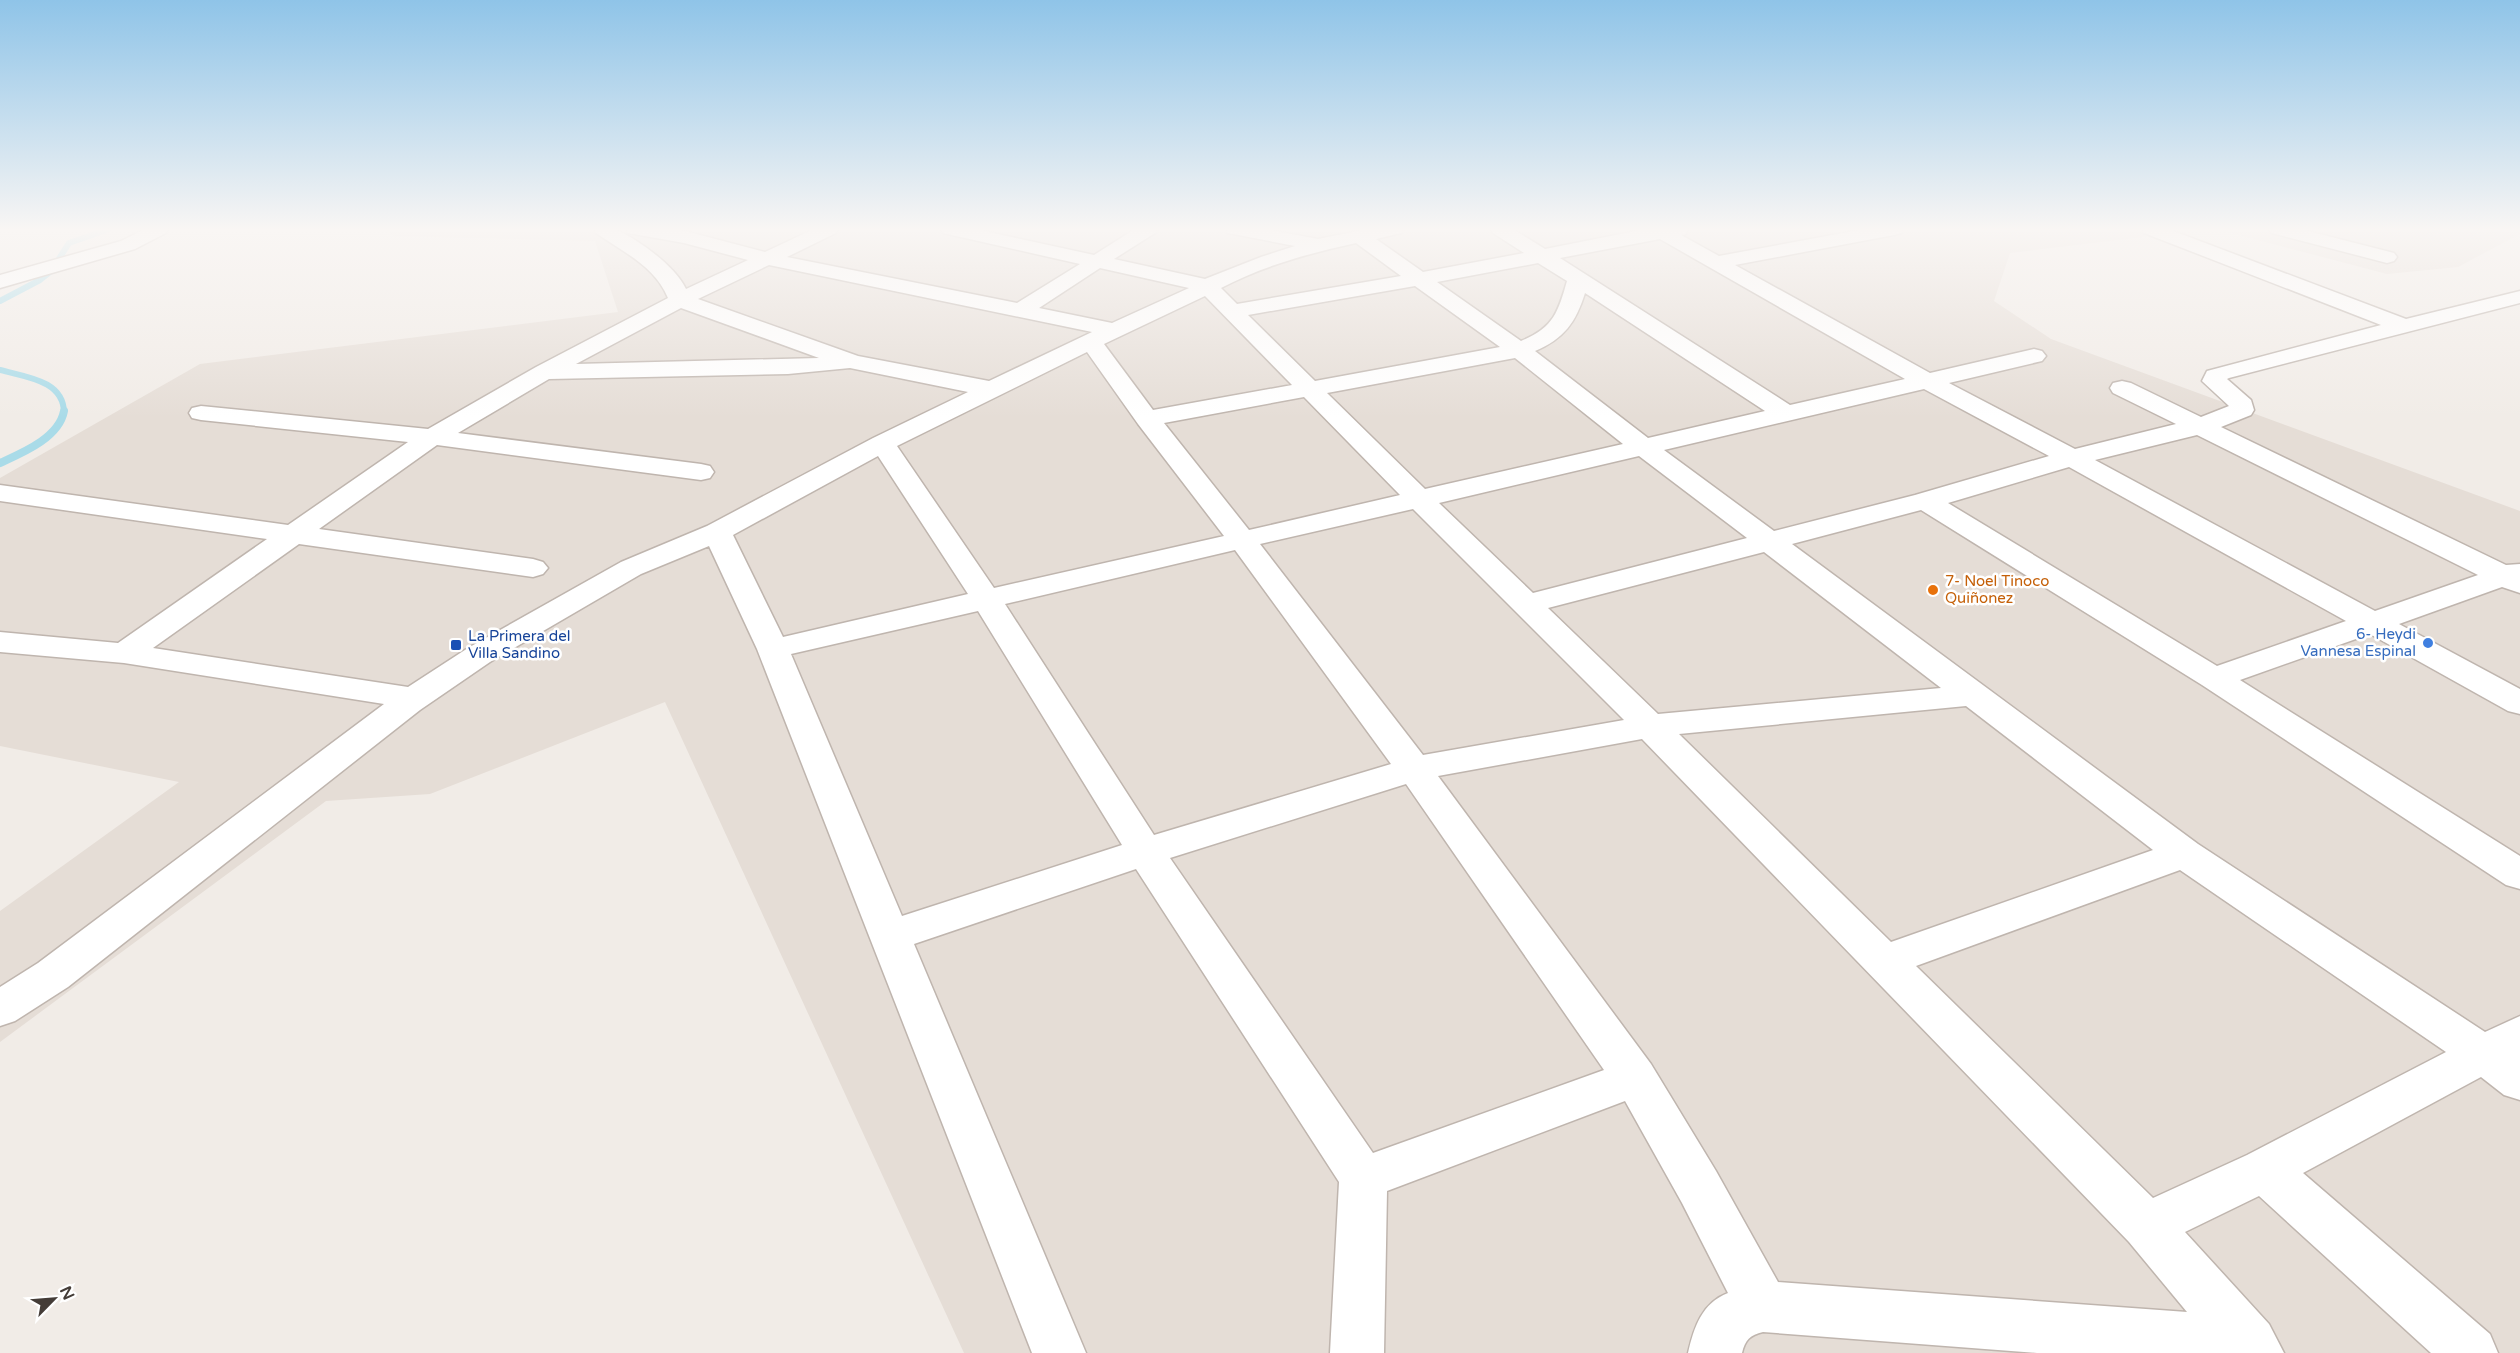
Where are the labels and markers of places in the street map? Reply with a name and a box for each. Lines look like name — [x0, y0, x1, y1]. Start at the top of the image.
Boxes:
place label: 7- Noel Tinoco Quiñonez — [1945, 572, 2049, 607]
marker: 7- Noel Tinoco Quiñonez — [1926, 583, 1940, 597]
place label: 6- Heydi Vannesa Espinal — [2301, 625, 2416, 660]
place label: La Primera del Villa Sandino — [468, 627, 570, 662]
marker: 6- Heydi Vannesa Espinal — [2421, 636, 2435, 650]
marker: La Primera del Villa Sandino — [449, 638, 463, 652]

